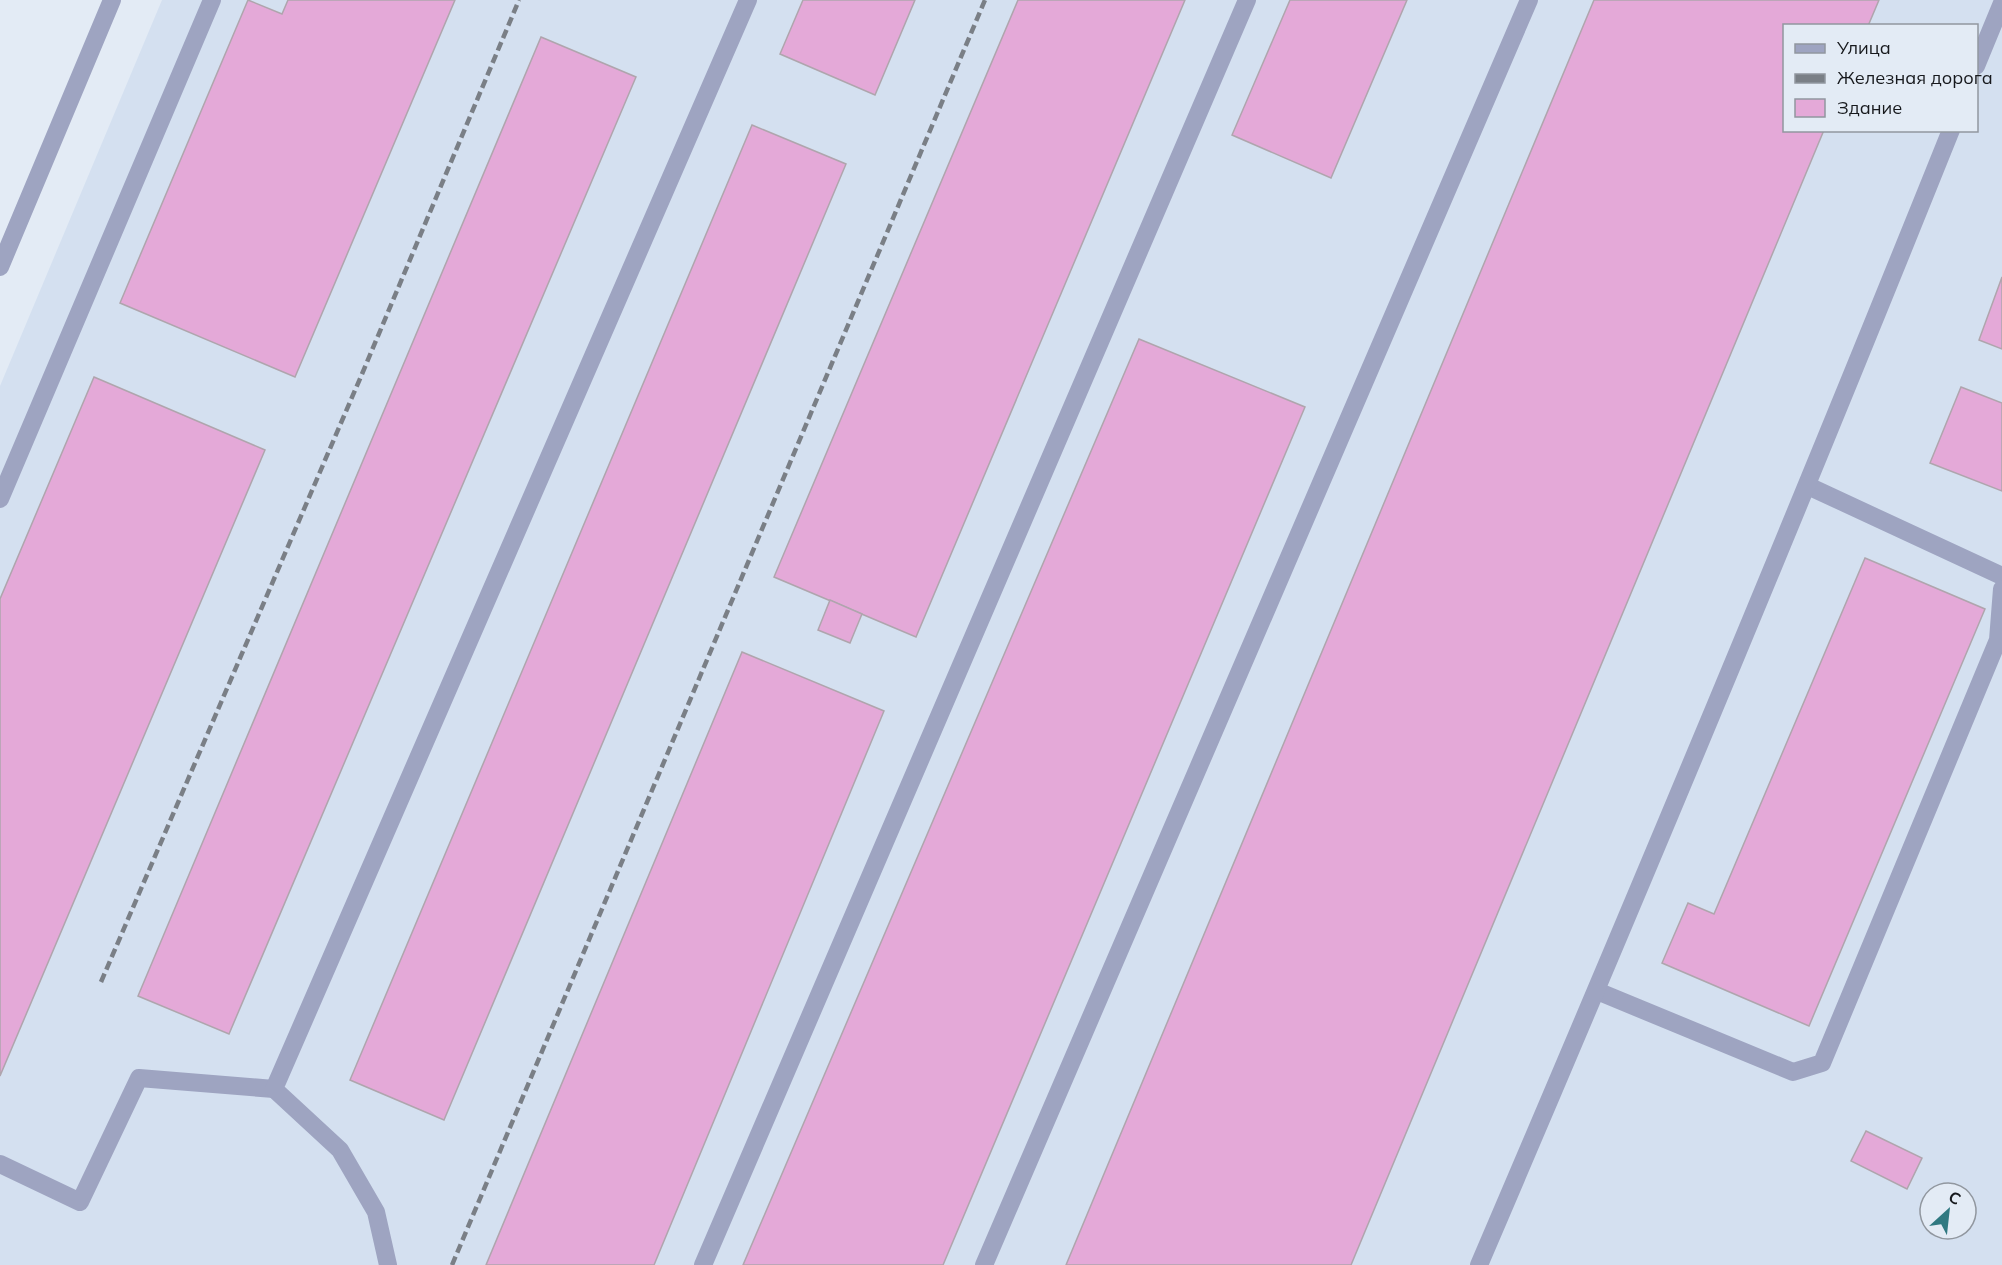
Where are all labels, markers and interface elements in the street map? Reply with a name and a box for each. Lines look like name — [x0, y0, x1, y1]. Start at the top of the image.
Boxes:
legend — [1783, 24, 1978, 132]
text: Улица — [1836, 36, 1891, 59]
text: Железная дорога — [1837, 66, 1993, 89]
text: Здание — [1837, 96, 1902, 119]
north arrow — [1918, 1181, 1978, 1241]
text: С — [1945, 1186, 1964, 1209]

